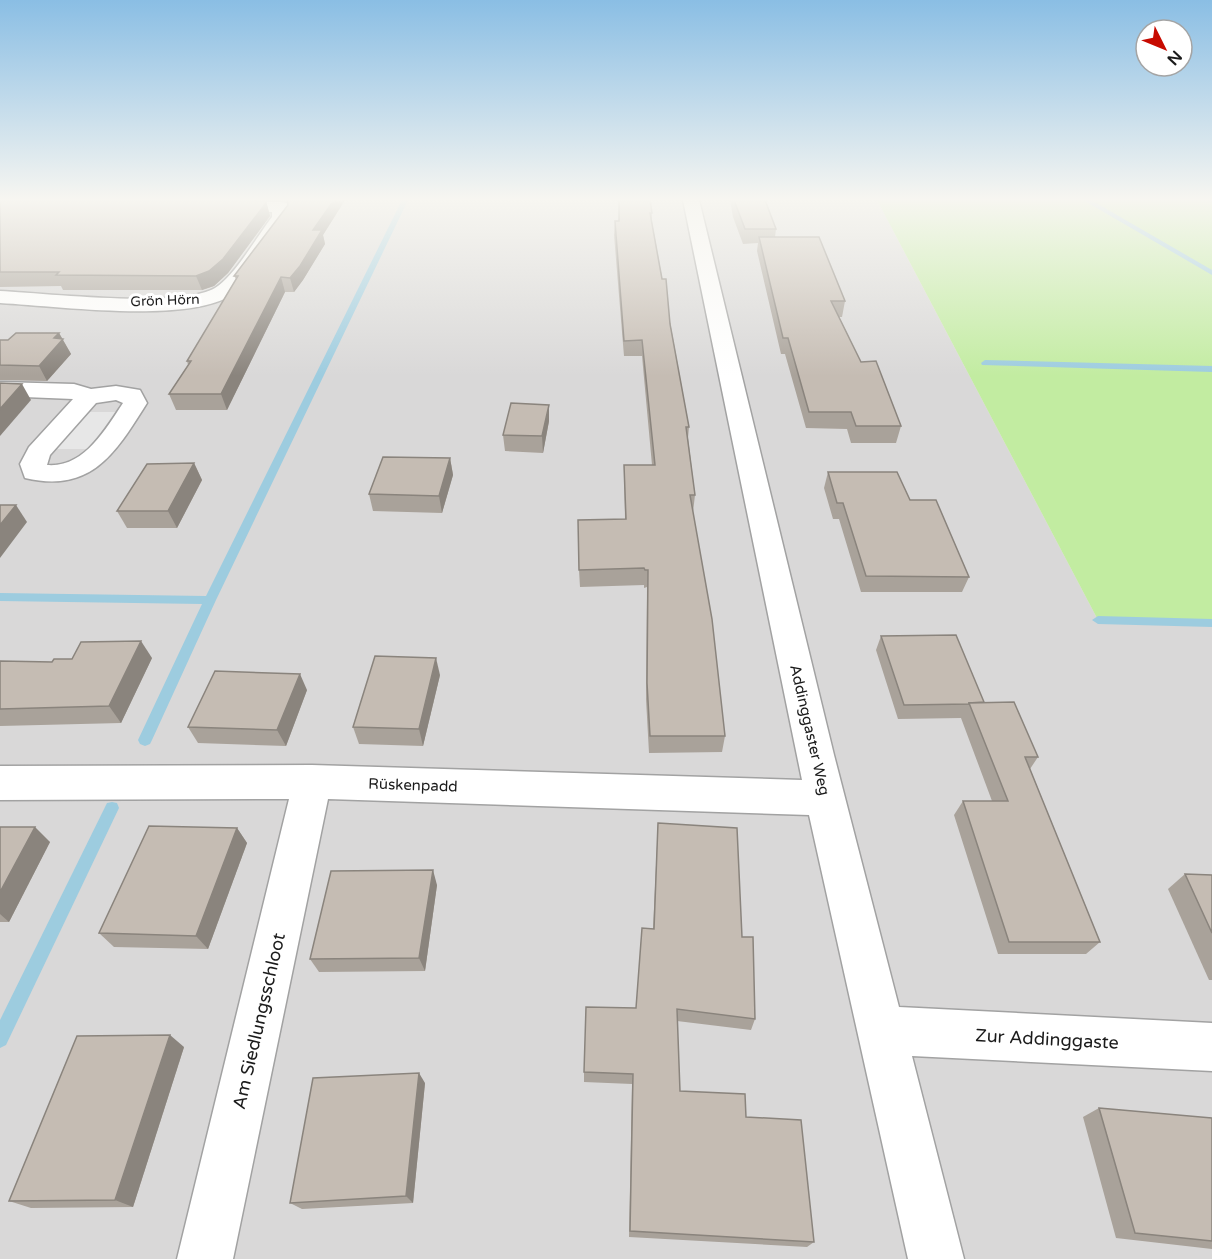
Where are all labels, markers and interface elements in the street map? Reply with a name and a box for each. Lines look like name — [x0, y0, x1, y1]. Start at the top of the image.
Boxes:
north arrow — [1134, 18, 1194, 78]
text: N — [1163, 46, 1186, 69]
street label: Grön Hörn — [130, 291, 200, 310]
street label: Addinggaster Weg — [786, 663, 834, 797]
street label: Rüskenpadd — [368, 774, 458, 796]
street label: Am Siedlungsschloot — [228, 931, 290, 1111]
street label: Zur Addinggaste — [975, 1024, 1119, 1054]

